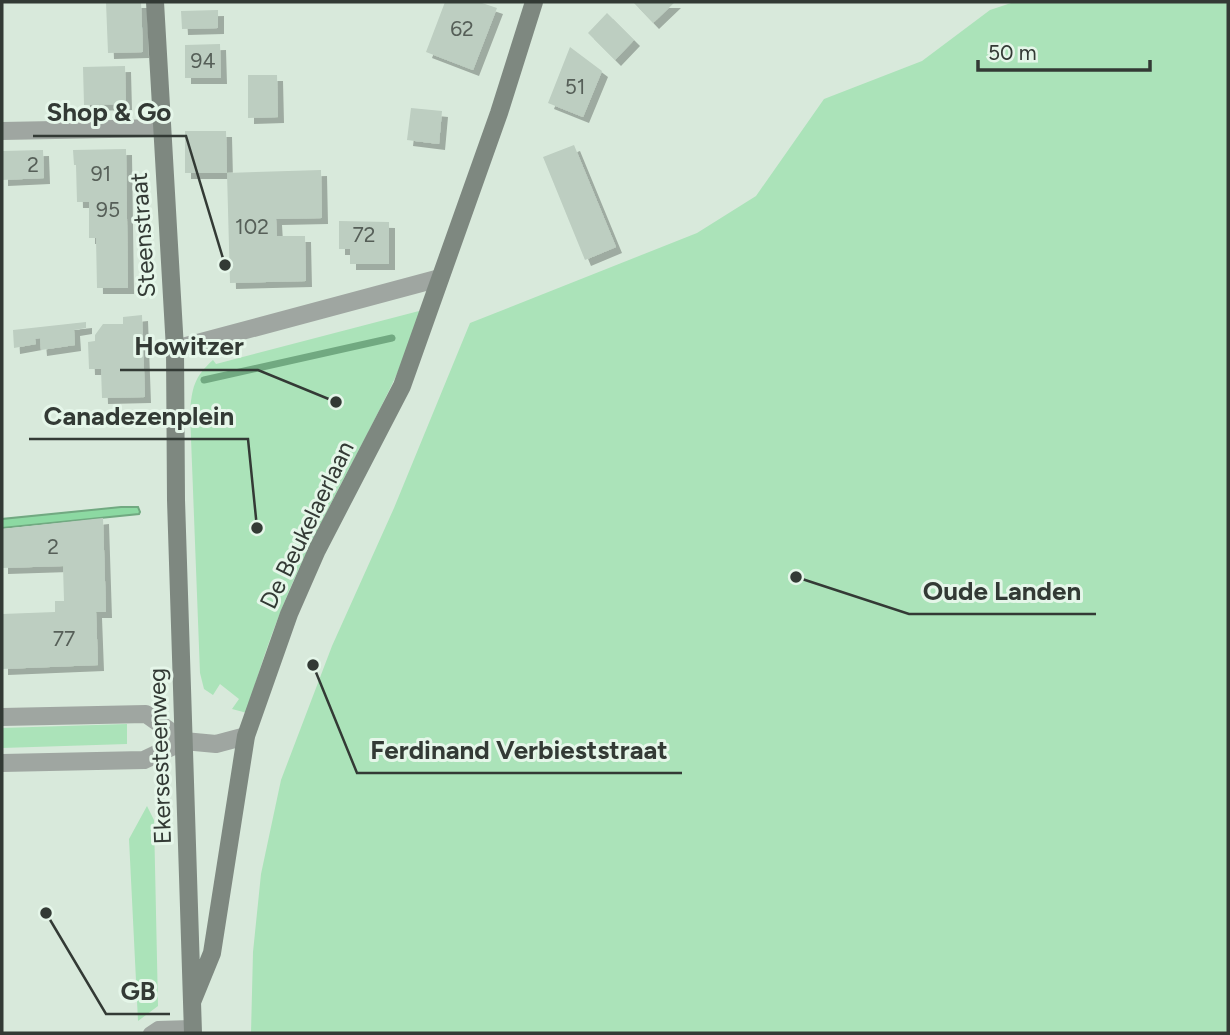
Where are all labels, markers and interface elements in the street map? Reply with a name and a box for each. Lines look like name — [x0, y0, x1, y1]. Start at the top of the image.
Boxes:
house number: 62 — [450, 16, 474, 41]
scale bar — [978, 28, 1150, 72]
text: 50 m — [988, 40, 1037, 65]
house number: 94 — [191, 48, 215, 73]
house number: 51 — [565, 74, 585, 99]
callout: Shop & Go — [33, 89, 186, 136]
text: Shop & Go — [47, 96, 171, 128]
house number: 2 — [27, 152, 39, 177]
house number: 91 — [91, 161, 111, 186]
street label: Steenstraat — [124, 172, 161, 299]
house number: 95 — [96, 197, 120, 222]
house number: 102 — [235, 214, 269, 239]
house number: 72 — [352, 222, 376, 247]
callout: Howitzer — [120, 323, 258, 370]
text: Howitzer — [134, 330, 244, 362]
callout: Canadezenplein — [29, 392, 248, 439]
text: Canadezenplein — [44, 400, 234, 432]
street label: De Beukelaerlaan — [253, 436, 360, 613]
house number: 2 — [47, 534, 59, 559]
callout: Oude Landen — [909, 567, 1096, 614]
text: Oude Landen — [923, 575, 1081, 607]
house number: 77 — [53, 626, 75, 651]
street label: Ekersesteenweg — [142, 667, 177, 845]
callout: Ferdinand Verbieststraat — [357, 726, 682, 773]
text: Ferdinand Verbieststraat — [370, 734, 668, 766]
callout: GB — [106, 967, 170, 1014]
text: GB — [120, 975, 156, 1007]

